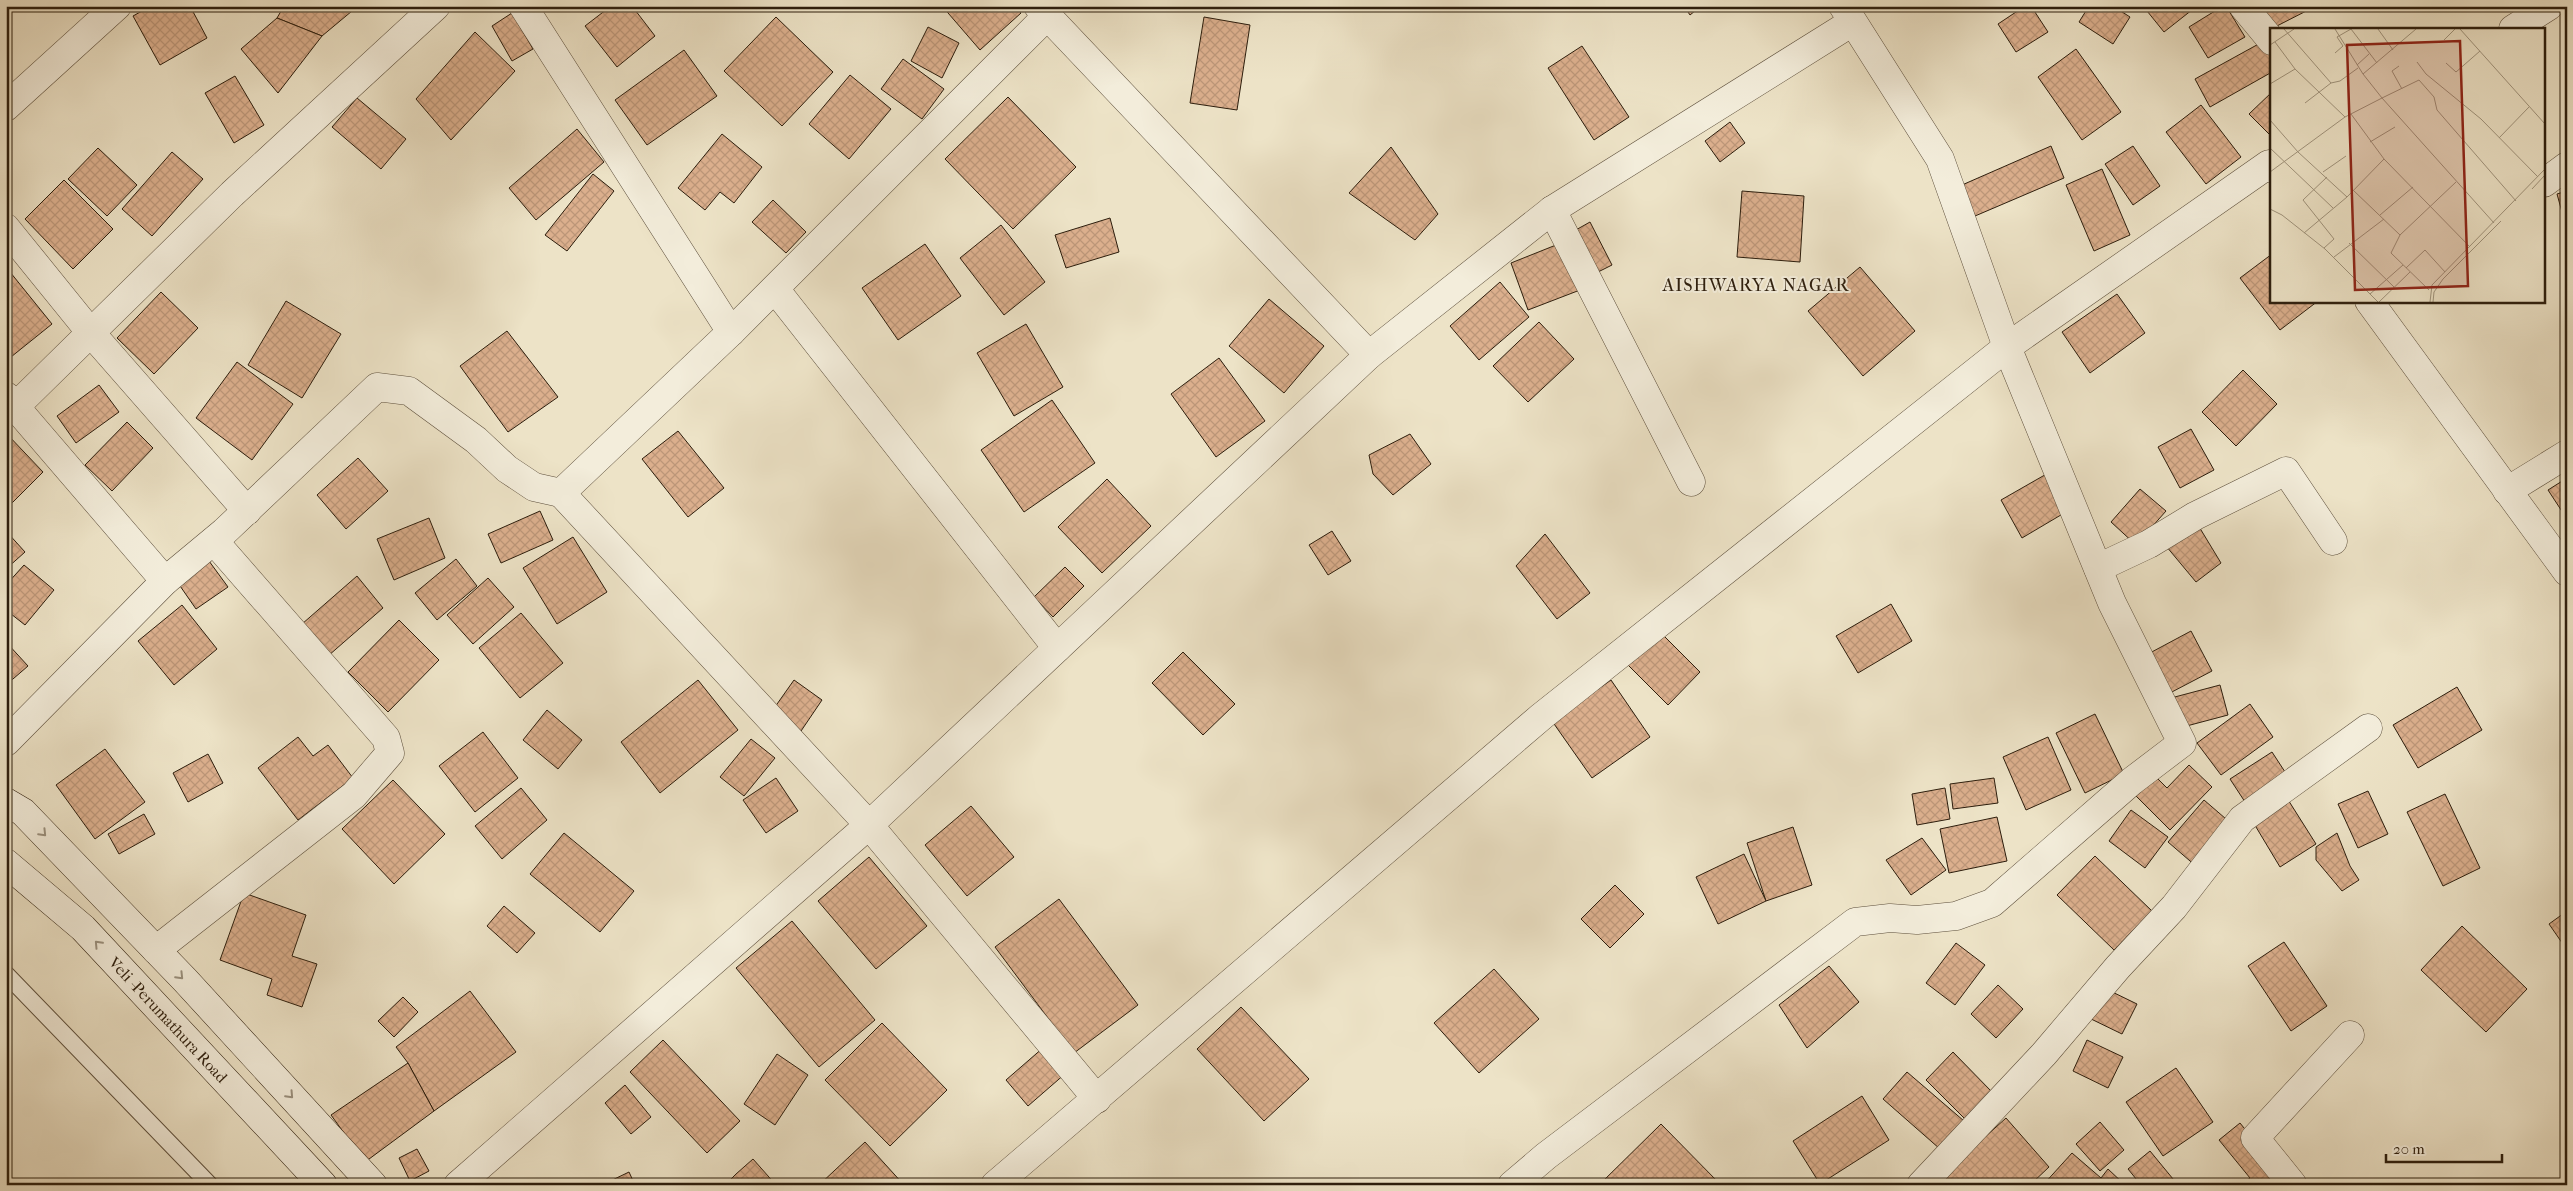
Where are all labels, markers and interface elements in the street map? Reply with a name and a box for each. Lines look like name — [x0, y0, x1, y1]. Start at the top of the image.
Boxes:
inset map — [2270, 28, 2546, 302]
district label: AISHWARYA NAGAR — [1662, 275, 1849, 296]
one-way arrow — [37, 828, 46, 837]
one-way arrow — [95, 941, 104, 950]
street label: Veli -Perumathura Road — [104, 952, 232, 1087]
one-way arrow — [174, 970, 183, 979]
one-way arrow — [284, 1089, 293, 1098]
scale bar — [2386, 1131, 2502, 1163]
text: 20 m — [2393, 1140, 2425, 1158]

